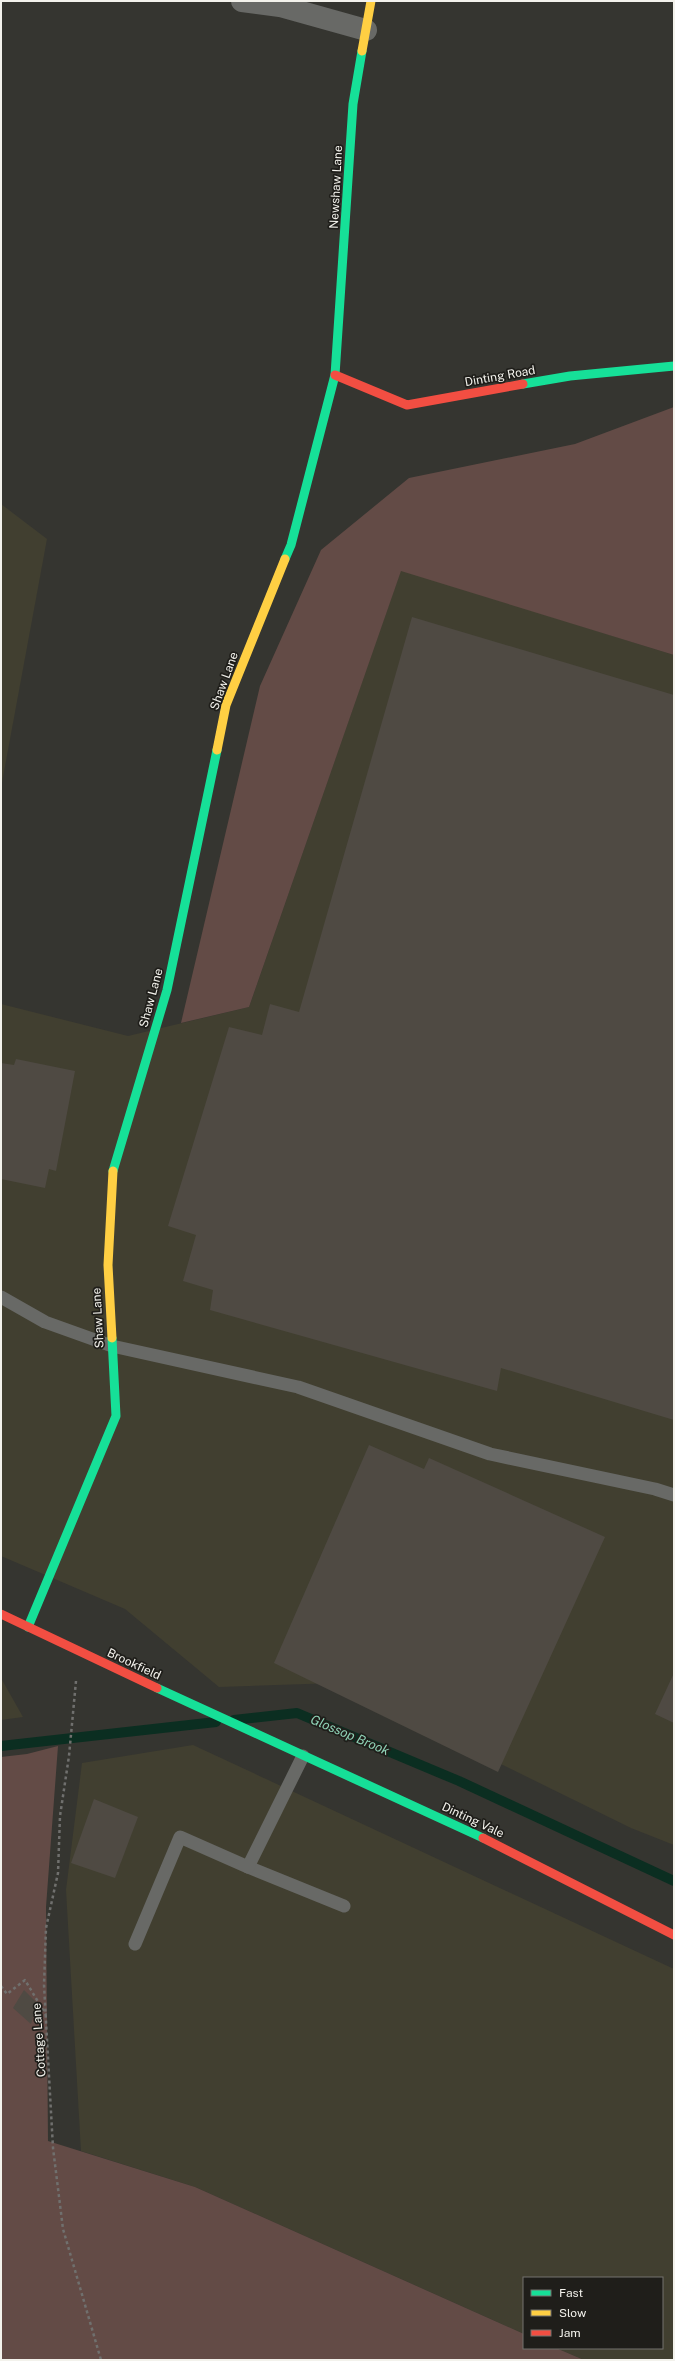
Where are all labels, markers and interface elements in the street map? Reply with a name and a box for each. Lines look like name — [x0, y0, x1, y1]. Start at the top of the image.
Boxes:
street label: Newshaw Lane — [327, 145, 345, 229]
street label: Dinting Road — [464, 363, 536, 389]
street label: Shaw Lane — [207, 650, 241, 712]
street label: Shaw Lane — [136, 967, 166, 1029]
street label: Shaw Lane — [89, 1287, 107, 1349]
street label: Brookfield — [105, 1645, 163, 1683]
water label: Glossop Brook — [308, 1712, 392, 1758]
street label: Dinting Vale — [440, 1799, 507, 1841]
street label: Cottage Lane — [29, 2002, 49, 2077]
legend — [523, 2277, 663, 2349]
text: Fast — [559, 2286, 584, 2300]
text: Slow — [559, 2306, 587, 2320]
text: Jam — [559, 2326, 581, 2340]

